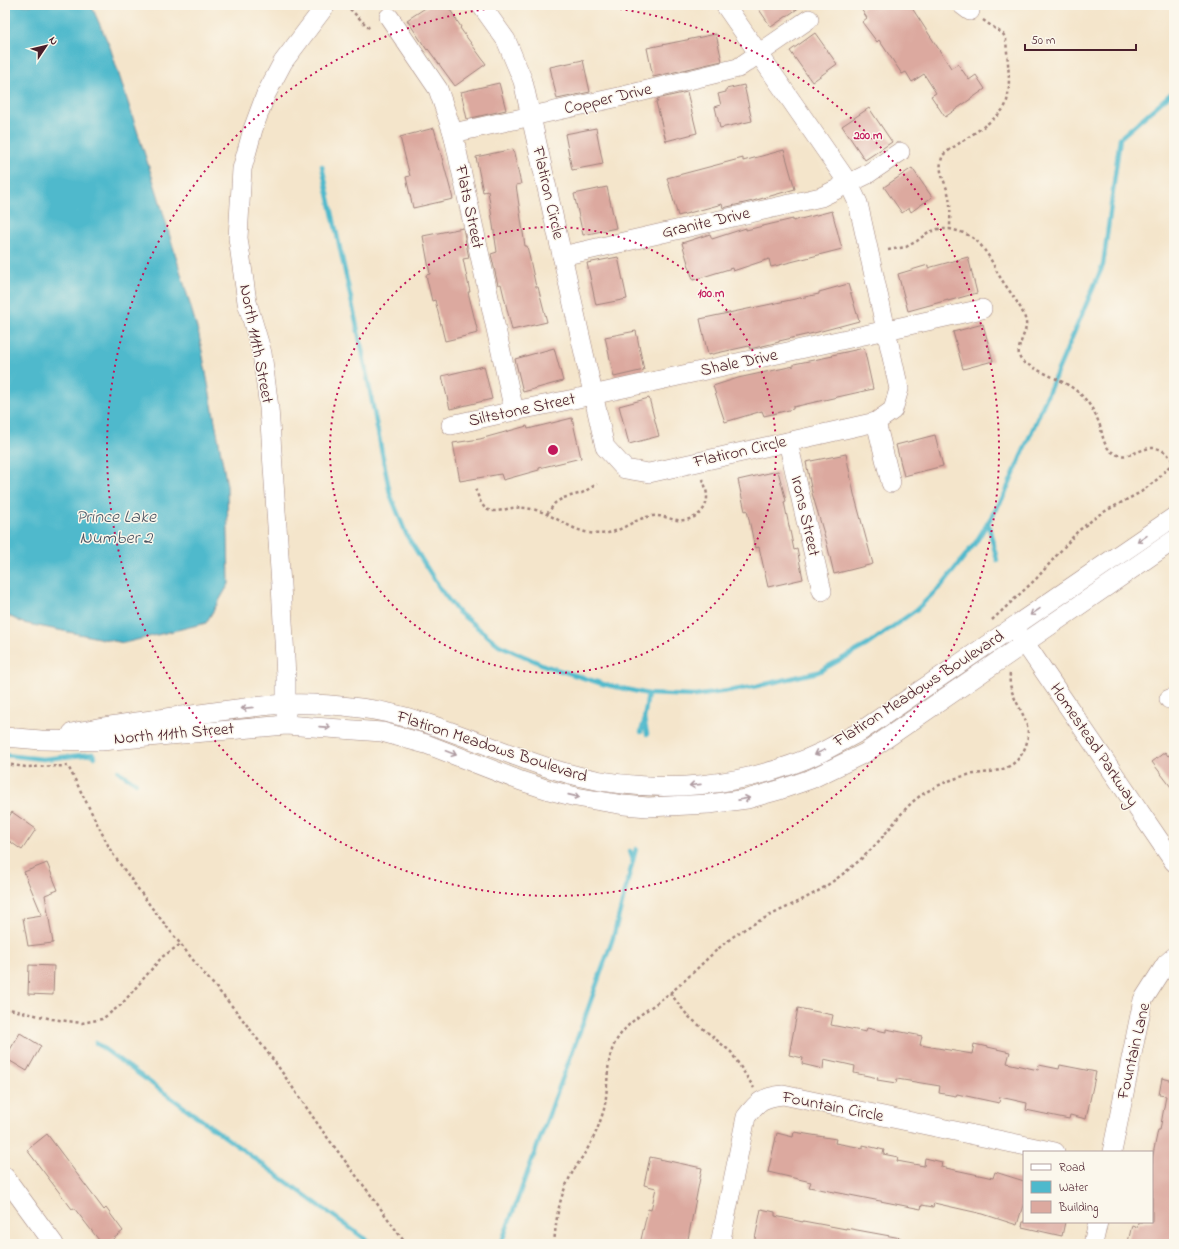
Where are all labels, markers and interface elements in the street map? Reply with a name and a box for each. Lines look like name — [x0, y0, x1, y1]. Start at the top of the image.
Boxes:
north arrow — [26, 26, 66, 66]
scale bar — [1025, 26, 1136, 52]
text: 50 m — [1031, 32, 1055, 50]
text: N — [45, 33, 62, 48]
street label: Copper Drive — [562, 77, 655, 121]
text: 200 m — [853, 127, 883, 145]
street label: Flatiron Circle — [525, 143, 571, 242]
street label: Flats Street — [448, 162, 490, 251]
street label: Granite Drive — [660, 201, 753, 245]
street label: North 111th Street — [232, 282, 280, 406]
text: 100 m — [698, 285, 725, 303]
street label: Shale Drive — [698, 343, 780, 383]
street label: Siltstone Street — [466, 386, 578, 434]
street label: Flatiron Circle — [690, 429, 789, 475]
centre of rings — [546, 443, 560, 457]
street label: Irons Street — [784, 473, 826, 559]
water label: Prince Lake Number 2 — [76, 505, 157, 552]
one-way arrow — [1137, 535, 1148, 543]
one-way arrow — [1029, 608, 1040, 617]
street label: Flatiron Meadows Boulevard — [828, 624, 1010, 754]
street label: Homestead Parkway — [1042, 678, 1145, 813]
one-way arrow — [241, 704, 254, 711]
street label: Flatiron Meadows Boulevard — [392, 704, 591, 790]
street label: North 111th Street — [113, 716, 236, 752]
one-way arrow — [318, 724, 331, 731]
one-way arrow — [815, 749, 827, 756]
one-way arrow — [445, 750, 457, 758]
one-way arrow — [689, 781, 702, 788]
one-way arrow — [567, 793, 580, 800]
one-way arrow — [738, 794, 751, 802]
street label: Fountain Lane — [1111, 1000, 1157, 1103]
street label: Fountain Circle — [779, 1085, 886, 1129]
legend — [1023, 1151, 1153, 1223]
text: Road — [1059, 1159, 1085, 1177]
text: Water — [1059, 1179, 1088, 1197]
text: Building — [1058, 1199, 1098, 1218]

